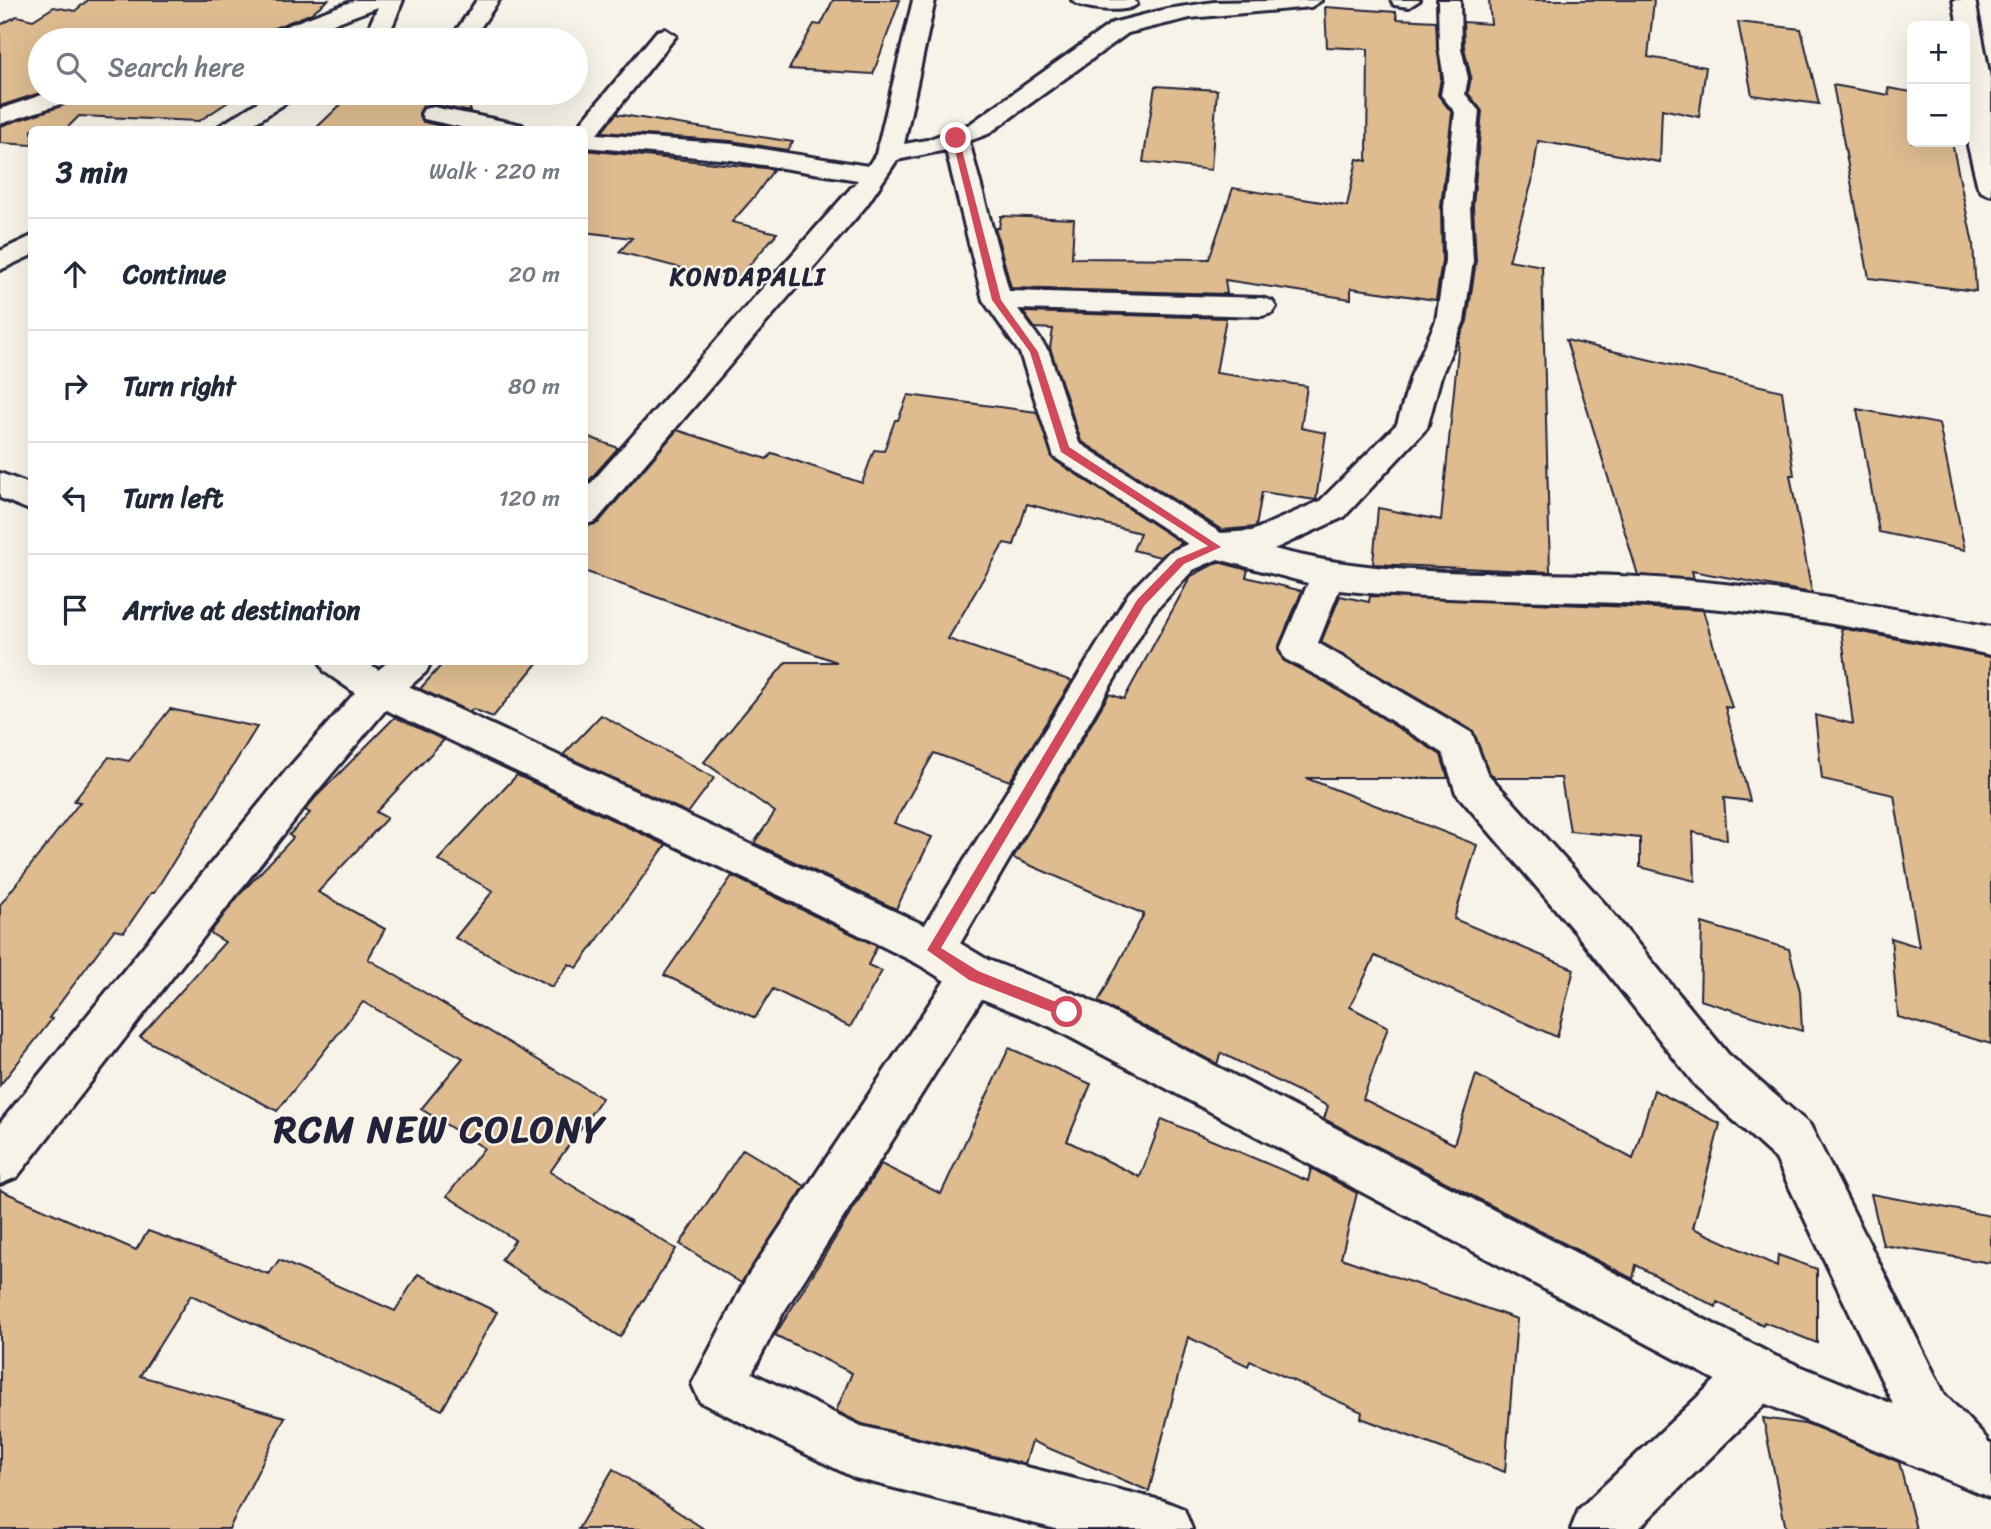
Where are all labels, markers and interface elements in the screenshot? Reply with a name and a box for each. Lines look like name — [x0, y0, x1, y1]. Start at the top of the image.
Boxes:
map controls — [1907, 21, 1970, 147]
button: + — [1907, 21, 1970, 84]
search box — [28, 28, 588, 105]
text: Search here — [108, 44, 245, 90]
icon: search — [52, 48, 90, 86]
button: − — [1907, 84, 1970, 147]
route end — [940, 122, 971, 153]
text: 3 min — [56, 145, 128, 199]
text: Walk · 220 m — [429, 151, 560, 192]
text: Continue — [123, 251, 226, 297]
text: 20 m — [509, 254, 560, 295]
icon: ahead — [56, 255, 94, 293]
district label: KONDAPALLI — [669, 256, 827, 298]
text: Turn right — [123, 363, 236, 409]
text: 80 m — [508, 366, 560, 407]
icon: right — [56, 367, 94, 405]
text: Turn left — [123, 475, 223, 521]
text: 120 m — [499, 478, 560, 519]
icon: left — [56, 479, 94, 517]
text: Arrive at destination — [123, 587, 360, 633]
icon: arrive — [56, 591, 94, 629]
route start — [1051, 996, 1082, 1027]
district label: RCM NEW COLONY — [273, 1097, 606, 1162]

